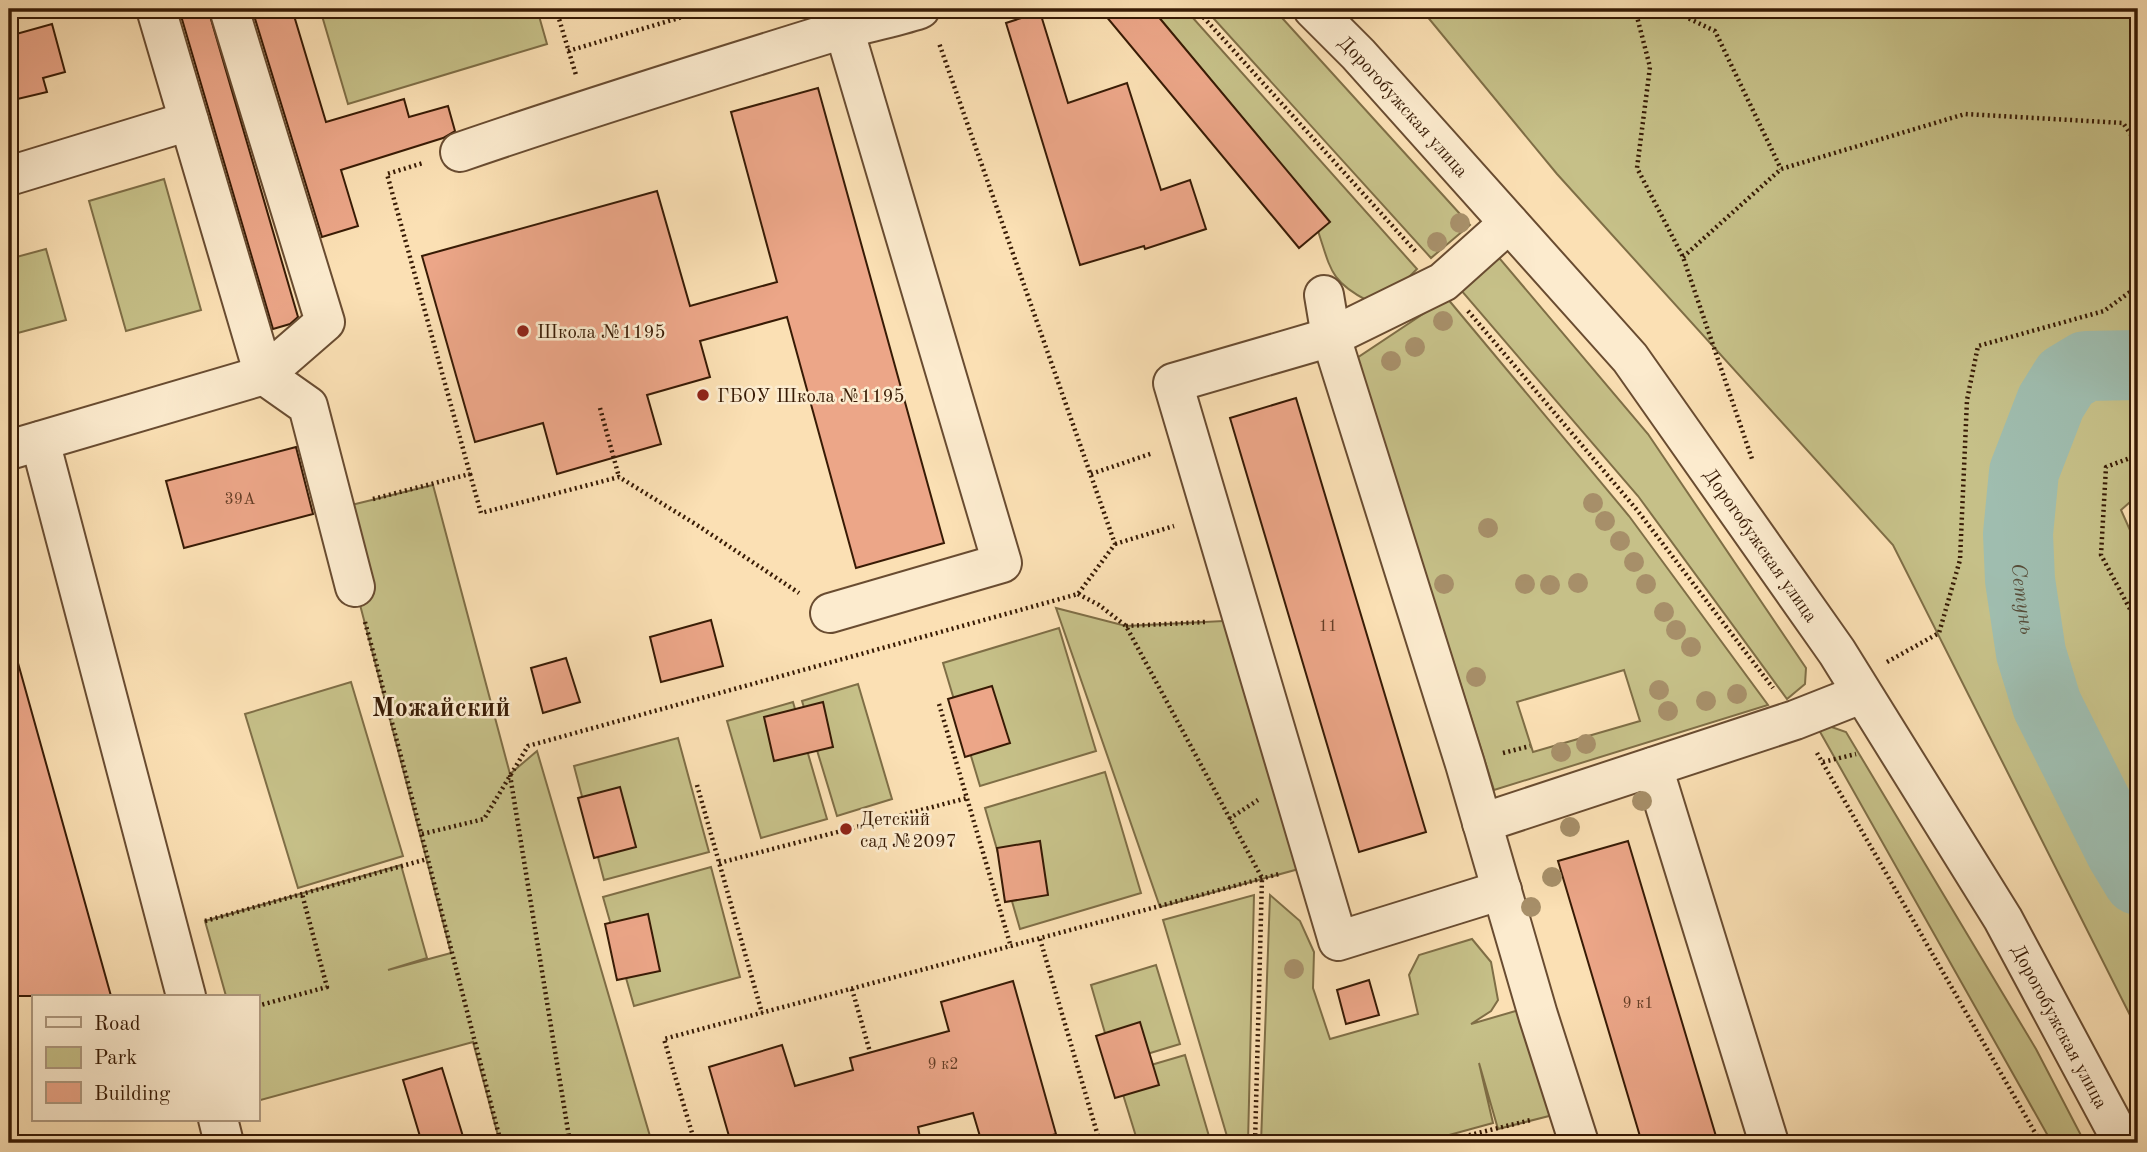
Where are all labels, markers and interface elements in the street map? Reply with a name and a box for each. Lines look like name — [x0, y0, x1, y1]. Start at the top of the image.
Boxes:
street label: Дорогобужская улица — [1334, 33, 1471, 182]
marker: Школа №1195 — [515, 323, 531, 339]
place label: Школа №1195 — [537, 324, 666, 343]
marker: ГБОУ Школа №1195 — [695, 387, 711, 403]
place label: ГБОУ Школа №1195 — [717, 388, 905, 407]
street label: Дорогобужская улица — [1699, 466, 1820, 627]
house number: 39А — [225, 492, 255, 508]
water label: Сетунь — [2007, 563, 2037, 636]
house number: 11 — [1319, 619, 1337, 635]
district label: Можайский — [372, 696, 510, 722]
place label: Детский сад №2097 — [860, 811, 957, 852]
marker: Детский сад №2097 — [838, 821, 854, 837]
street label: Дорогобужская улица — [2007, 942, 2110, 1113]
legend — [32, 995, 259, 1120]
house number: 9 к1 — [1622, 996, 1654, 1012]
text: Road — [94, 1014, 141, 1035]
text: Park — [94, 1048, 137, 1069]
house number: 9 к2 — [927, 1057, 959, 1073]
text: Building — [94, 1084, 171, 1105]

